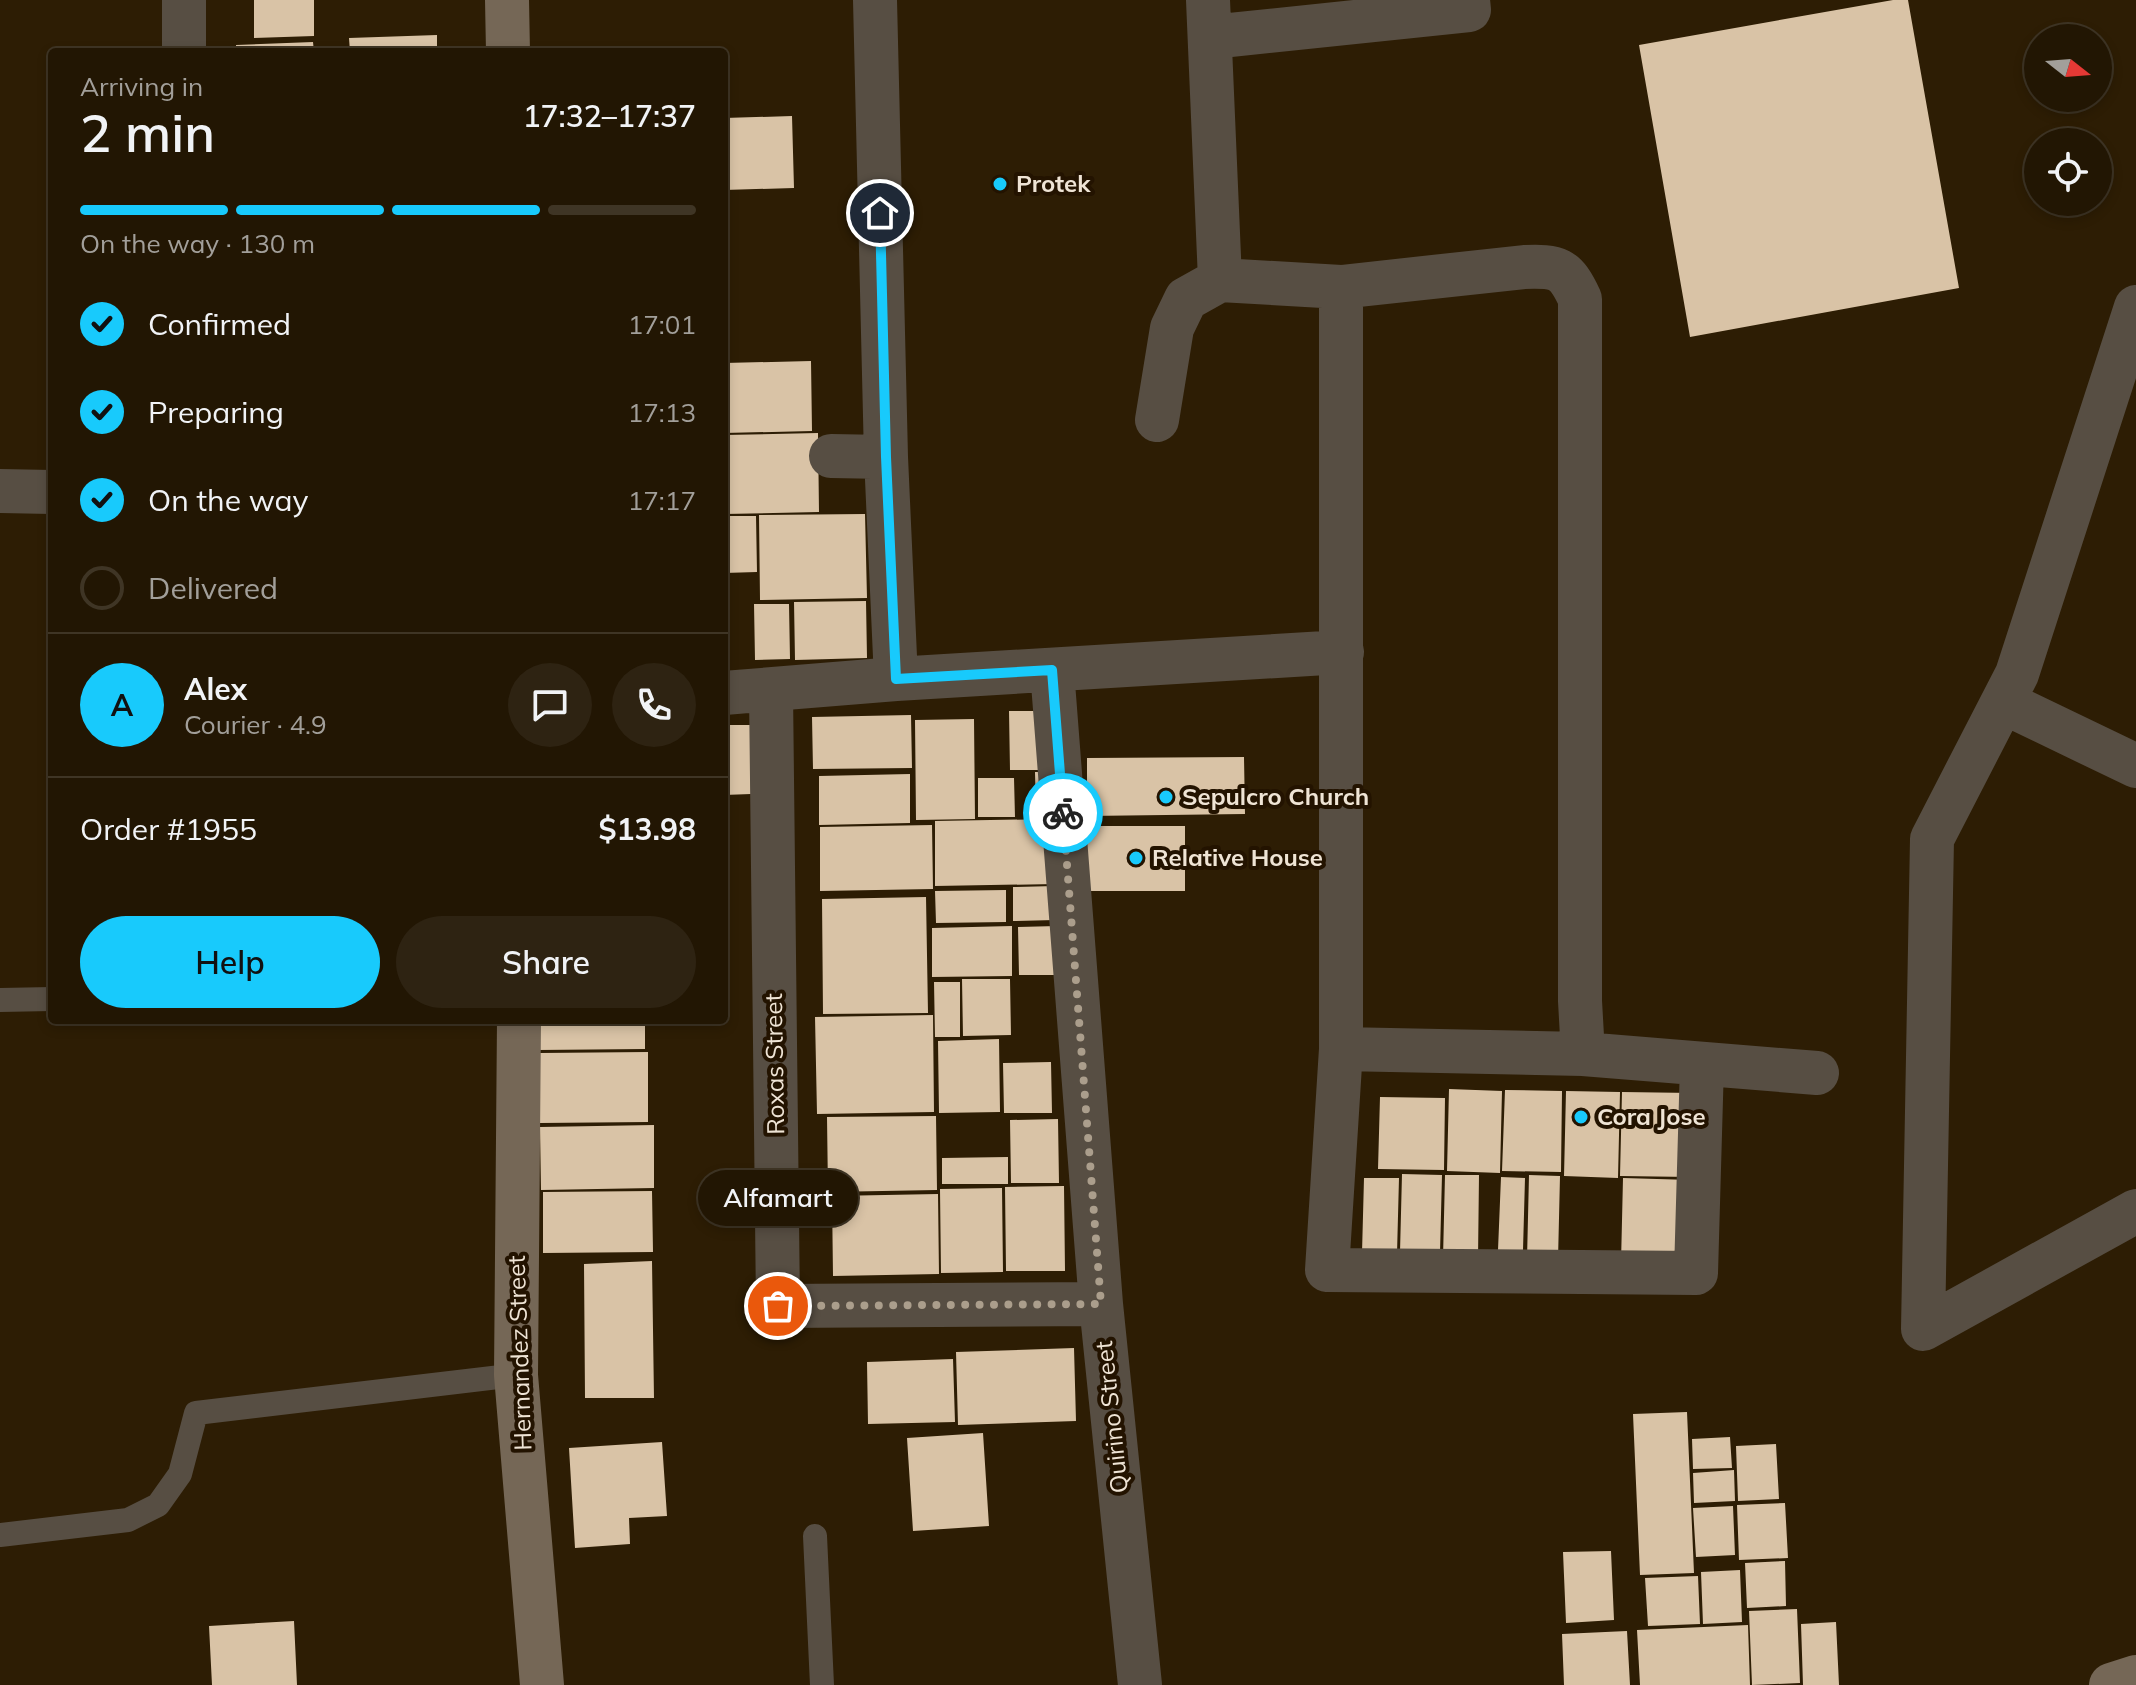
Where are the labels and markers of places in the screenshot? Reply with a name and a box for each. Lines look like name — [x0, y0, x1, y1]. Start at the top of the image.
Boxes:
place label: Protek — [1016, 168, 1091, 198]
marker: Protek — [991, 175, 1009, 193]
pin — [846, 179, 914, 247]
place label: Sepulcro Church — [1182, 781, 1369, 811]
marker: Sepulcro Church — [1157, 788, 1175, 806]
place label: Relative House — [1152, 842, 1323, 872]
marker: Relative House — [1127, 849, 1145, 867]
place label: Cora Jose — [1597, 1101, 1706, 1131]
marker: Cora Jose — [1572, 1108, 1590, 1126]
callout: Alfamart — [698, 1170, 858, 1226]
pin — [744, 1272, 812, 1340]

